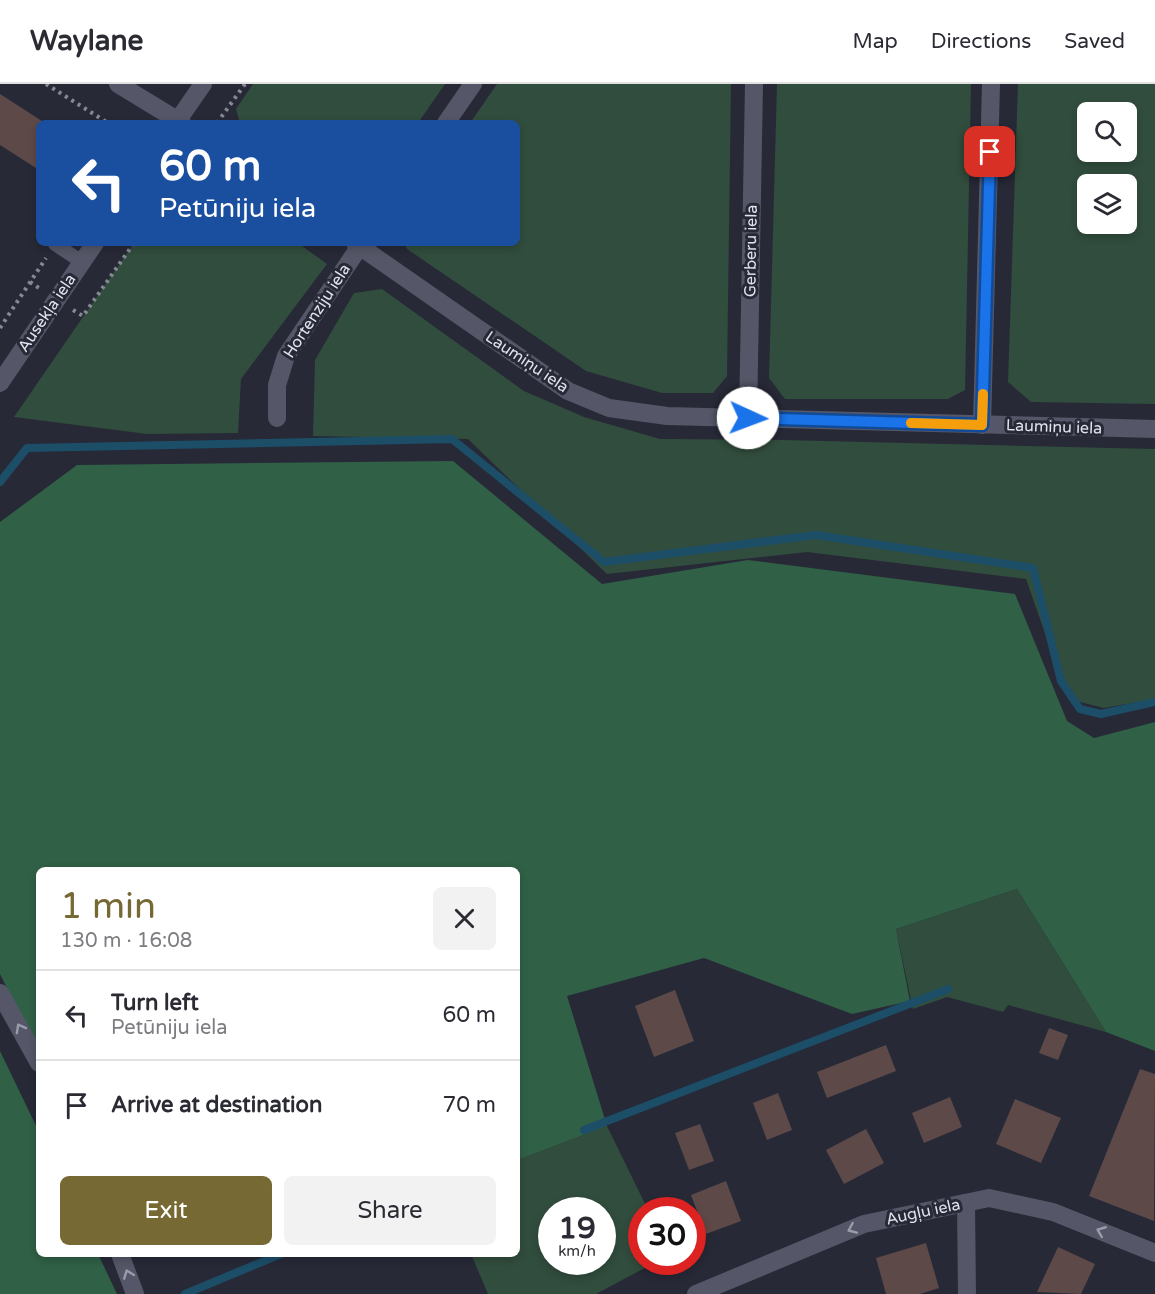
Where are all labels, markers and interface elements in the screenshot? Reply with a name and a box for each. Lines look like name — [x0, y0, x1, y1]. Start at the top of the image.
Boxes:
text: Waylane — [30, 24, 143, 58]
text: Map — [852, 29, 898, 54]
text: Directions — [931, 29, 1031, 54]
text: Saved — [1064, 29, 1125, 54]
map controls — [1077, 102, 1137, 234]
button: search — [1077, 102, 1137, 162]
pin — [964, 126, 1015, 177]
icon: arrive — [973, 135, 1006, 168]
text: 60 m — [159, 141, 261, 192]
icon: left — [60, 144, 138, 222]
button: layers — [1077, 174, 1137, 234]
text: Petūniju iela — [159, 192, 316, 225]
street label: Gerberu iela — [740, 205, 762, 297]
street label: Hortenziju iela — [279, 260, 355, 362]
street label: Ausekļa iela — [14, 270, 80, 356]
street label: Laumiņu iela — [482, 327, 572, 397]
position arrow — [716, 386, 780, 450]
street label: Laumiņu iela — [1006, 415, 1102, 439]
text: 1 min — [60, 885, 156, 928]
button: close — [433, 887, 496, 950]
text: 130 m · 16:08 — [60, 929, 192, 953]
text: Turn left — [111, 990, 199, 1016]
icon: left — [60, 999, 93, 1032]
text: 60 m — [442, 1002, 496, 1028]
text: Petūniju iela — [111, 1016, 227, 1040]
one-way arrow — [15, 1024, 27, 1034]
icon: arrive — [60, 1089, 93, 1122]
text: Arrive at destination — [111, 1092, 322, 1118]
text: 70 m — [442, 1092, 496, 1118]
button: Exit — [60, 1176, 272, 1245]
button: Share — [284, 1176, 496, 1245]
street label: Augļu iela — [884, 1194, 962, 1230]
speed limit sign: 30 — [628, 1197, 706, 1275]
text: 19 — [558, 1210, 596, 1247]
one-way arrow — [847, 1222, 858, 1234]
one-way arrow — [1096, 1226, 1107, 1238]
text: km/h — [558, 1242, 596, 1260]
one-way arrow — [122, 1269, 135, 1280]

